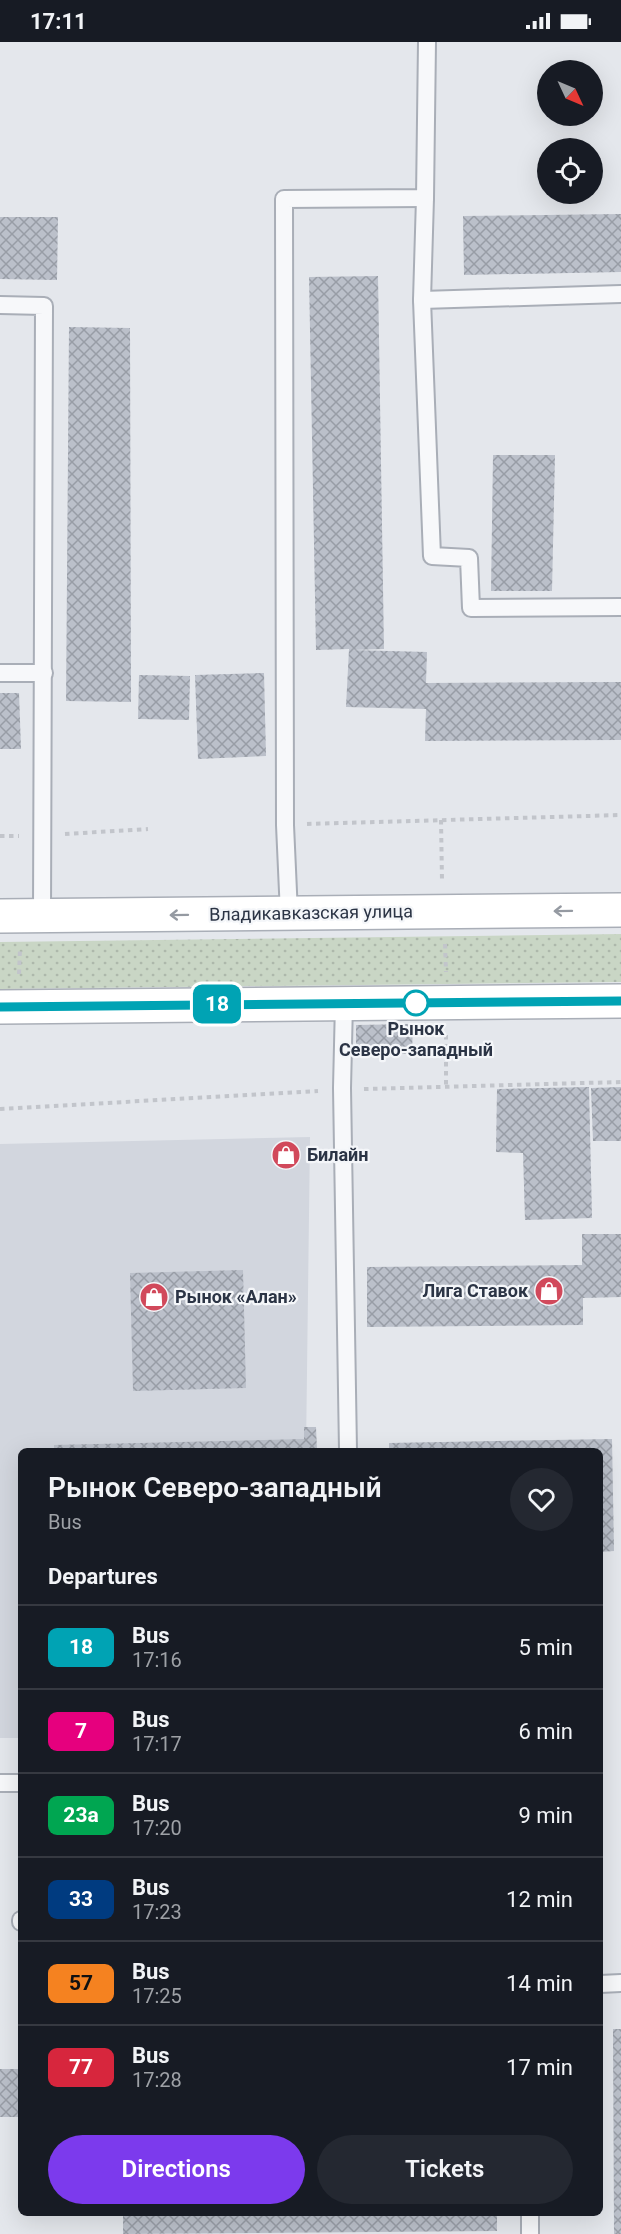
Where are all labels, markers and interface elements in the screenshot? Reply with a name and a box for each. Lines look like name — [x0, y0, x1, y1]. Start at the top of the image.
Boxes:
text: 17:11 — [30, 9, 87, 34]
north arrow — [537, 60, 603, 126]
map controls — [537, 60, 603, 204]
button: locate — [537, 138, 603, 204]
street label: Владикавказская улица — [209, 900, 413, 925]
one-way arrow — [553, 905, 573, 917]
one-way arrow — [169, 909, 189, 920]
line badge: 18 — [190, 984, 244, 1024]
marker: Рынок Северо-западный — [403, 990, 429, 1016]
text: 18 — [205, 992, 229, 1016]
place label: Рынок Северо-западный — [339, 1018, 493, 1060]
shop icon: Билайн — [270, 1139, 302, 1171]
place label: Билайн — [307, 1144, 368, 1165]
shop icon: Лига Ставок — [533, 1275, 565, 1307]
place label: Лига Ставок — [423, 1280, 529, 1301]
shop icon: Рынок «Алан» — [138, 1281, 170, 1313]
place label: Рынок «Алан» — [175, 1286, 297, 1307]
button: heart — [510, 1468, 573, 1531]
text: Рынок Северо-западный — [48, 1471, 382, 1504]
text: Bus — [48, 1510, 82, 1534]
text: Departures — [48, 1564, 158, 1589]
text: Bus — [132, 1623, 170, 1648]
text: 18 — [69, 1635, 93, 1659]
text: 5 min — [518, 1635, 573, 1660]
text: 17:16 — [132, 1648, 182, 1672]
text: Bus — [132, 1707, 170, 1732]
text: 7 — [75, 1719, 87, 1743]
text: 6 min — [518, 1719, 573, 1744]
text: 17:17 — [132, 1732, 182, 1756]
text: Bus — [132, 1791, 170, 1816]
text: 23a — [63, 1803, 99, 1827]
text: 9 min — [518, 1803, 573, 1828]
text: 17:20 — [132, 1816, 182, 1840]
text: Bus — [132, 1875, 170, 1900]
text: 33 — [69, 1887, 93, 1911]
text: 12 min — [506, 1887, 573, 1912]
text: 17:23 — [132, 1900, 182, 1924]
text: Bus — [132, 1959, 170, 1984]
text: 57 — [69, 1971, 93, 1995]
text: 14 min — [506, 1971, 573, 1996]
text: 17:25 — [132, 1984, 182, 2008]
text: Bus — [132, 2043, 170, 2068]
text: 77 — [69, 2055, 93, 2079]
text: 17 min — [506, 2055, 573, 2080]
text: 17:28 — [132, 2068, 182, 2092]
button: Directions — [48, 2135, 305, 2204]
button: Tickets — [317, 2135, 573, 2204]

